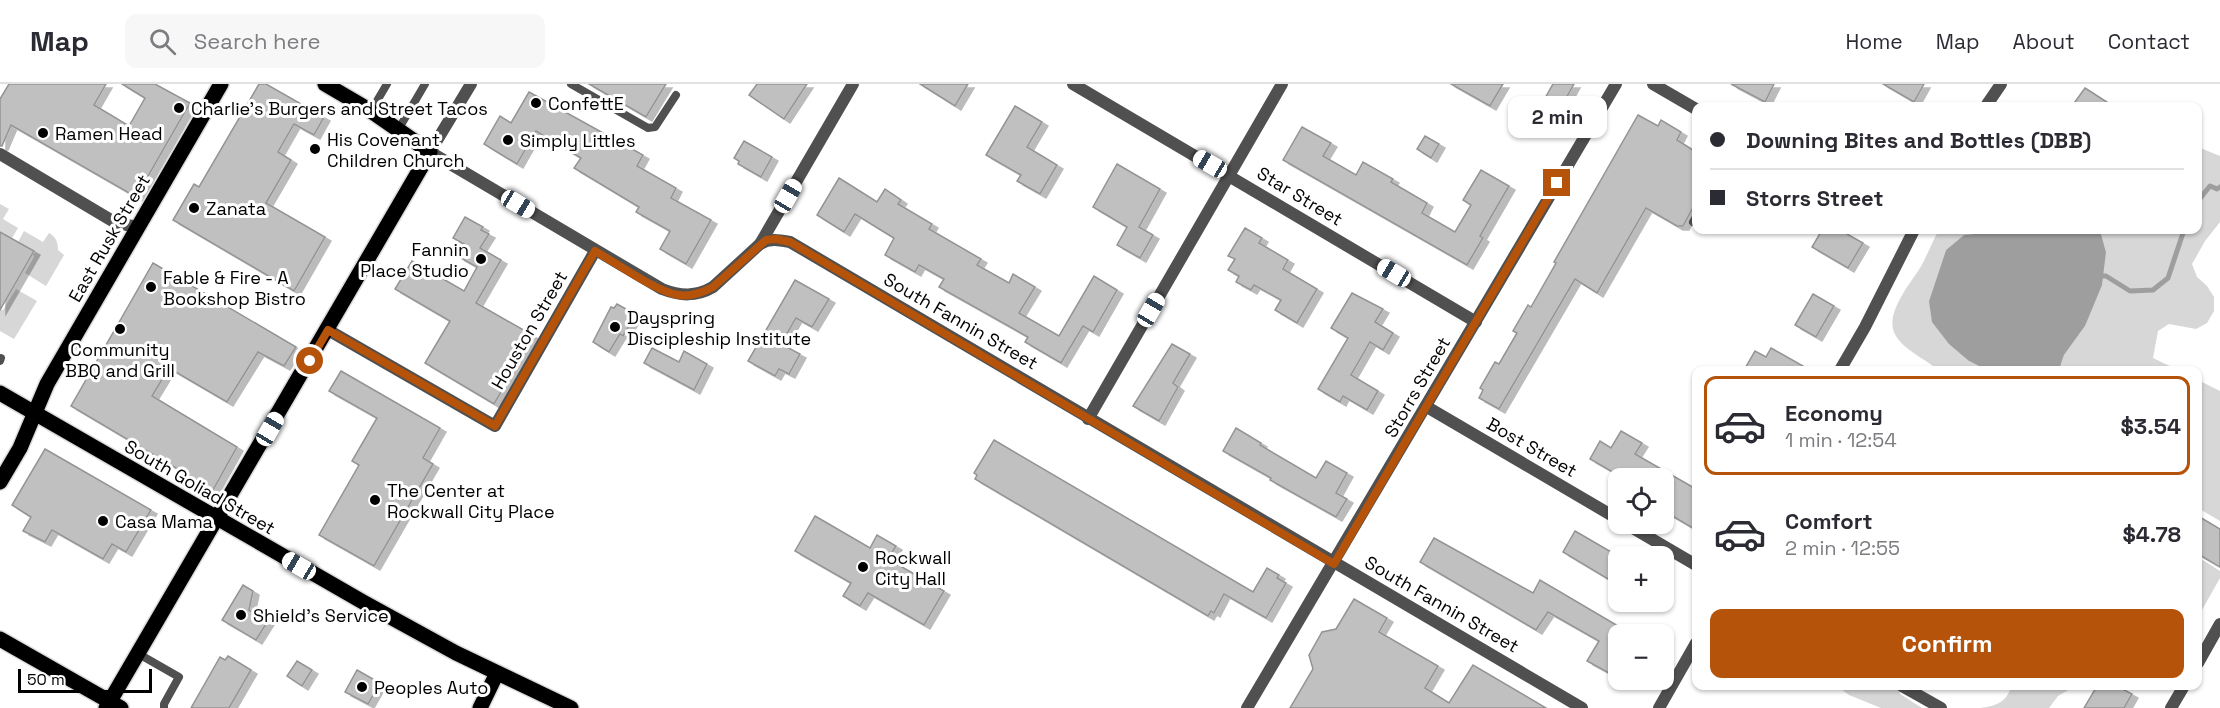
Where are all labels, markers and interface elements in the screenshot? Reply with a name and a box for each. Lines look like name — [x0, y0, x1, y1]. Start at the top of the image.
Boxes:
search box — [125, 14, 545, 68]
text: Map — [30, 23, 89, 59]
icon: search — [146, 25, 179, 58]
text: Search here — [194, 27, 321, 55]
text: Home — [1845, 28, 1903, 55]
text: Map — [1936, 28, 1980, 55]
text: About — [2013, 28, 2075, 55]
text: Contact — [2108, 28, 2190, 55]
place label: ConfettE — [548, 92, 624, 115]
marker: ConfettE — [529, 96, 543, 110]
callout: 2 min — [1508, 96, 1606, 138]
place label: Charlie's Burgers and Street Tacos — [191, 97, 488, 120]
marker: Charlie's Burgers and Street Tacos — [172, 101, 186, 115]
text: 2 min — [1532, 104, 1583, 130]
place label: Ramen Head — [55, 122, 163, 145]
marker: Ramen Head — [36, 126, 50, 140]
text: Downing Bites and Bottles (DBB) — [1746, 126, 2091, 154]
place label: His Covenant Children Church — [327, 128, 465, 172]
place label: Simply Littles — [520, 129, 635, 152]
marker: Simply Littles — [501, 133, 515, 147]
marker: His Covenant Children Church — [308, 142, 322, 156]
car — [1190, 147, 1230, 181]
street label: Star Street — [1253, 161, 1347, 231]
route end — [1543, 169, 1570, 196]
street label: East Rusk Street — [63, 170, 155, 306]
car — [771, 176, 805, 216]
text: Storrs Street — [1746, 184, 1883, 212]
car — [498, 187, 538, 221]
place label: Zanata — [206, 197, 266, 220]
marker: Zanata — [187, 201, 201, 215]
place label: Fannin Place Studio — [360, 238, 469, 282]
marker: Fannin Place Studio — [474, 252, 488, 266]
car — [1374, 256, 1414, 290]
place label: Fable & Fire - A Bookshop Bistro — [163, 266, 306, 310]
street label: Houston Street — [486, 267, 572, 393]
street label: South Fannin Street — [880, 267, 1042, 375]
marker: Fable & Fire - A Bookshop Bistro — [144, 280, 158, 294]
car — [1134, 290, 1168, 330]
place label: Dayspring Discipleship Institute — [627, 306, 811, 350]
marker: Dayspring Discipleship Institute — [608, 320, 622, 334]
marker: Community BBQ and Grill — [113, 322, 127, 336]
street label: Storrs Street — [1379, 332, 1455, 442]
place label: Community BBQ and Grill — [65, 338, 175, 382]
route start — [296, 347, 323, 374]
icon: car — [1713, 399, 1767, 453]
text: Economy — [1785, 399, 1883, 427]
car — [253, 409, 287, 449]
street label: Bost Street — [1483, 412, 1581, 482]
text: $3.54 — [2121, 412, 2181, 440]
text: 1 min · 12:54 — [1785, 427, 1897, 453]
street label: South Goliad Street — [121, 434, 279, 540]
map controls — [1608, 468, 1674, 690]
button: locate — [1608, 468, 1674, 534]
place label: The Center at Rockwall City Place — [387, 479, 555, 523]
marker: The Center at Rockwall City Place — [368, 493, 382, 507]
icon: car — [1713, 507, 1767, 561]
text: Comfort — [1785, 507, 1873, 535]
place label: Casa Mama — [115, 510, 213, 533]
marker: Casa Mama — [96, 514, 110, 528]
text: $4.78 — [2122, 520, 2181, 548]
text: 2 min · 12:55 — [1785, 535, 1900, 561]
place label: Rockwall City Hall — [875, 546, 951, 590]
button: + — [1608, 546, 1674, 612]
car — [279, 549, 319, 583]
street label: South Fannin Street — [1361, 550, 1523, 658]
marker: Rockwall City Hall — [856, 560, 870, 574]
place label: Shield's Service — [253, 604, 389, 627]
marker: Shield's Service — [234, 608, 248, 622]
button: Confirm — [1710, 609, 2184, 678]
button: − — [1608, 624, 1674, 690]
scale bar — [18, 666, 152, 694]
text: 50 m — [27, 669, 65, 690]
place label: Peoples Auto — [374, 676, 488, 699]
marker: Peoples Auto — [355, 680, 369, 694]

